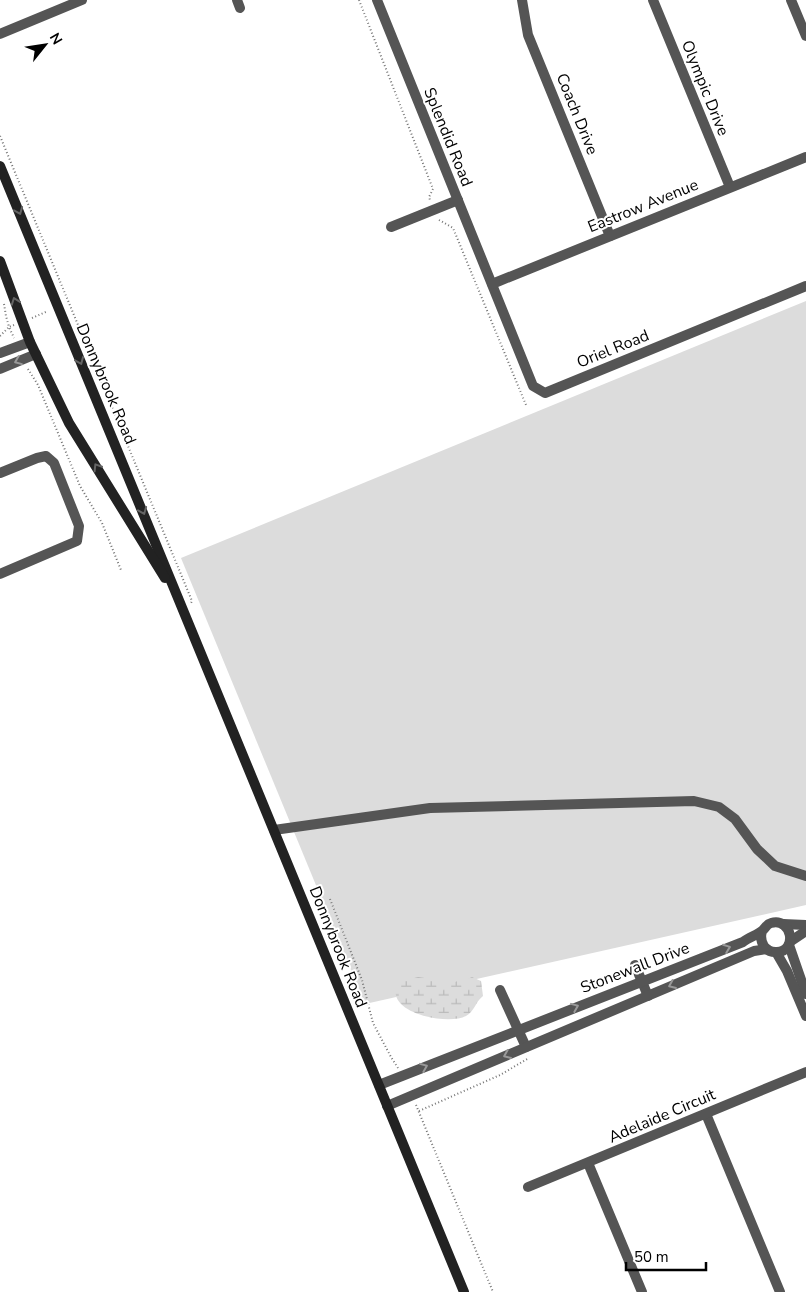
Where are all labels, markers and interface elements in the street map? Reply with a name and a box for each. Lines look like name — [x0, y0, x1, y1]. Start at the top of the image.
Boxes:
north arrow — [20, 20, 70, 70]
text: N — [45, 29, 67, 48]
street label: Olympic Drive — [676, 37, 734, 139]
street label: Coach Drive — [551, 70, 603, 158]
street label: Splendid Road — [418, 84, 478, 190]
street label: Eastrow Avenue — [584, 174, 702, 238]
one-way arrow — [12, 206, 23, 215]
one-way arrow — [11, 297, 21, 306]
street label: Donnybrook Road — [71, 320, 141, 448]
street label: Oriel Road — [574, 325, 652, 373]
one-way arrow — [14, 355, 23, 366]
one-way arrow — [74, 356, 85, 365]
one-way arrow — [93, 463, 103, 472]
one-way arrow — [137, 506, 148, 515]
street label: Donnybrook Road — [304, 883, 372, 1011]
street label: Stonewall Drive — [577, 937, 693, 999]
one-way arrow — [722, 944, 730, 954]
one-way arrow — [669, 980, 677, 990]
one-way arrow — [570, 1003, 579, 1014]
one-way arrow — [503, 1049, 512, 1060]
one-way arrow — [420, 1063, 428, 1073]
street label: Adelaide Circuit — [605, 1083, 719, 1148]
scale bar — [626, 1240, 706, 1272]
text: 50 m — [634, 1247, 669, 1267]

